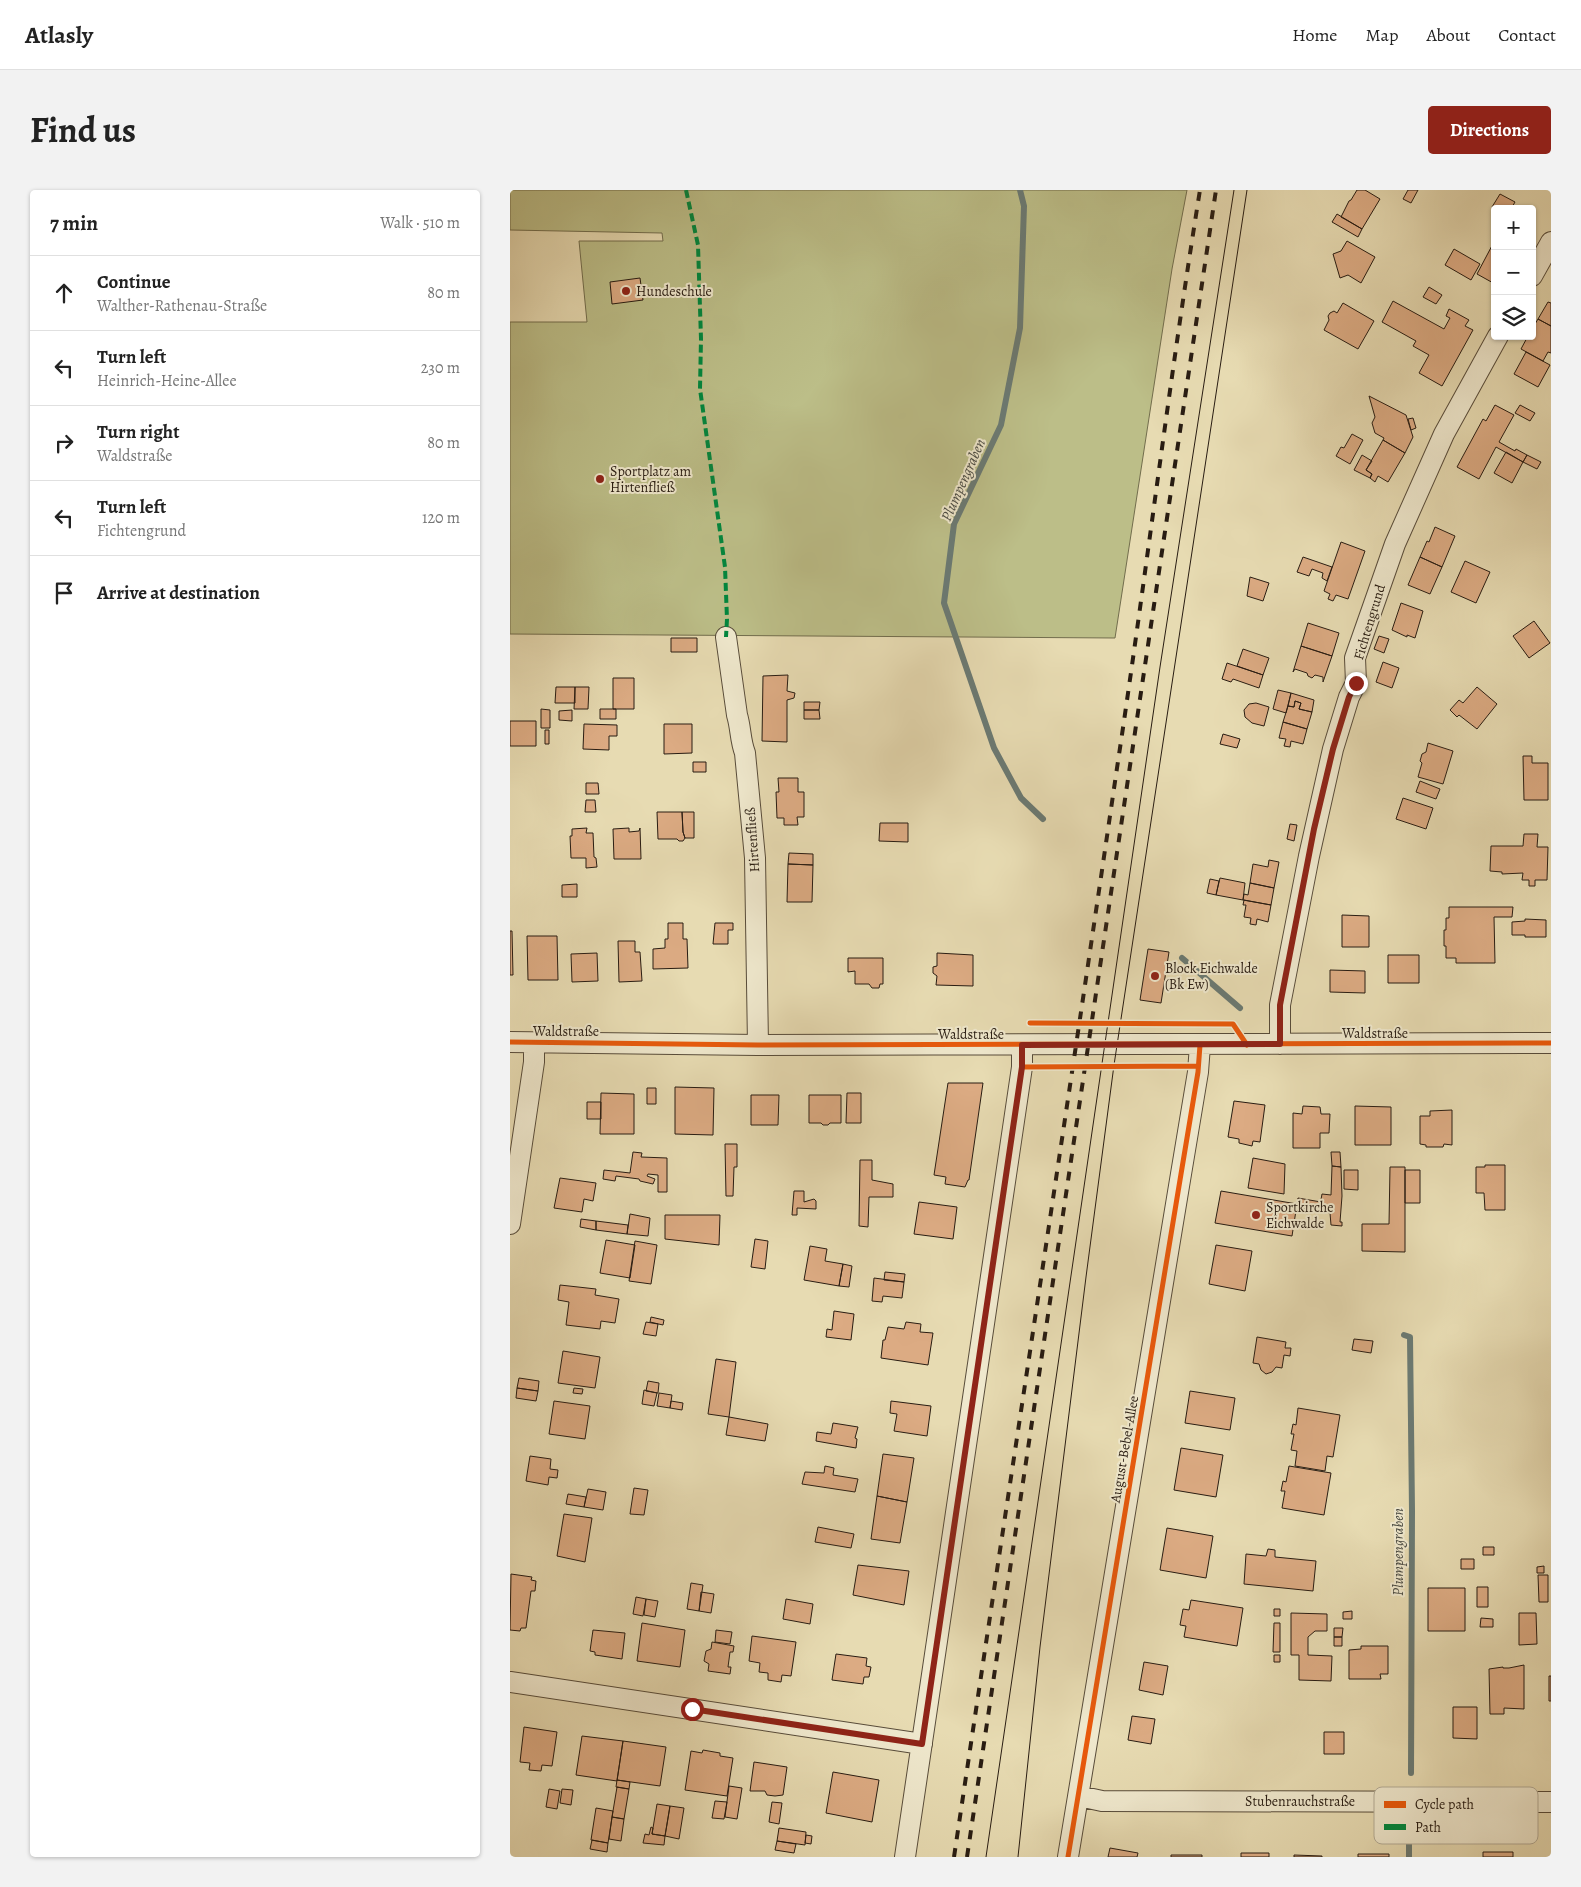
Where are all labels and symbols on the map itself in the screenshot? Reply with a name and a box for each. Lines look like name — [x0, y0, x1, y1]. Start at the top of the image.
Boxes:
place label: Hundeschule — [636, 282, 712, 301]
marker: Hundeschule — [620, 285, 632, 297]
water label: Plumpengraben — [936, 436, 990, 524]
place label: Sportplatz am Hirtenfließ — [610, 462, 691, 497]
marker: Sportplatz am Hirtenfließ — [594, 473, 606, 485]
street label: Fichtengrund — [1349, 582, 1390, 662]
route end — [1345, 672, 1368, 695]
street label: Hirtenfließ — [741, 806, 764, 873]
place label: Block Eichwalde (Bk Ew) — [1165, 959, 1258, 994]
marker: Block Eichwalde (Bk Ew) — [1149, 970, 1161, 982]
street label: Waldstraße — [532, 1022, 599, 1041]
street label: Waldstraße — [1341, 1024, 1408, 1043]
street label: Waldstraße — [937, 1025, 1004, 1044]
place label: Sportkirche Eichwalde — [1266, 1198, 1334, 1233]
marker: Sportkirche Eichwalde — [1250, 1209, 1262, 1221]
street label: August-Bebel-Allee — [1106, 1394, 1143, 1505]
water label: Plumpengraben — [1388, 1508, 1408, 1596]
route start — [681, 1698, 704, 1721]
legend — [1374, 1787, 1538, 1844]
street label: Stubenrauchstraße — [1245, 1792, 1355, 1811]
text: Cycle path — [1415, 1795, 1475, 1814]
text: Path — [1415, 1818, 1442, 1837]

